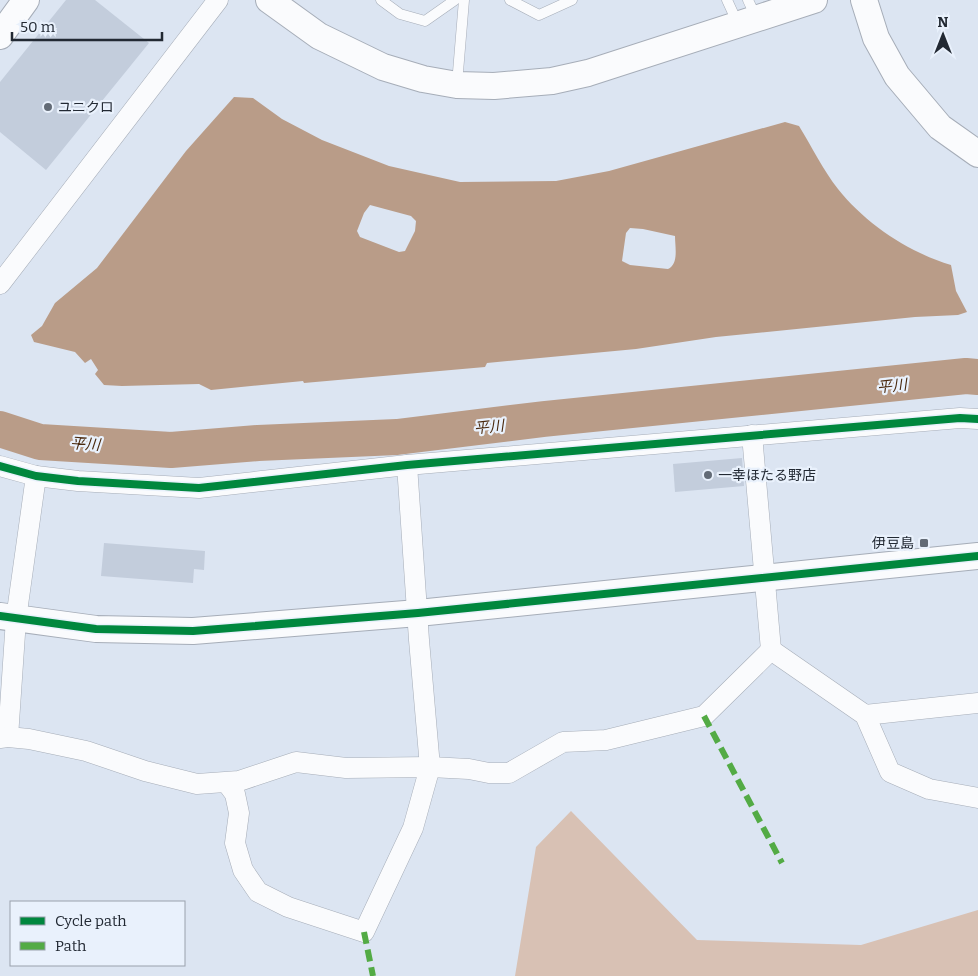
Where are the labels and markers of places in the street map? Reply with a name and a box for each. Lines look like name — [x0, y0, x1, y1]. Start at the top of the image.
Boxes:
place label: ユニクロ — [58, 99, 114, 116]
marker: ユニクロ — [42, 101, 54, 113]
place label: 一幸ほたる野店 — [718, 467, 816, 484]
marker: 一幸ほたる野店 — [702, 469, 714, 481]
place label: 伊豆島 — [872, 535, 914, 552]
marker: 伊豆島 — [918, 537, 930, 549]

